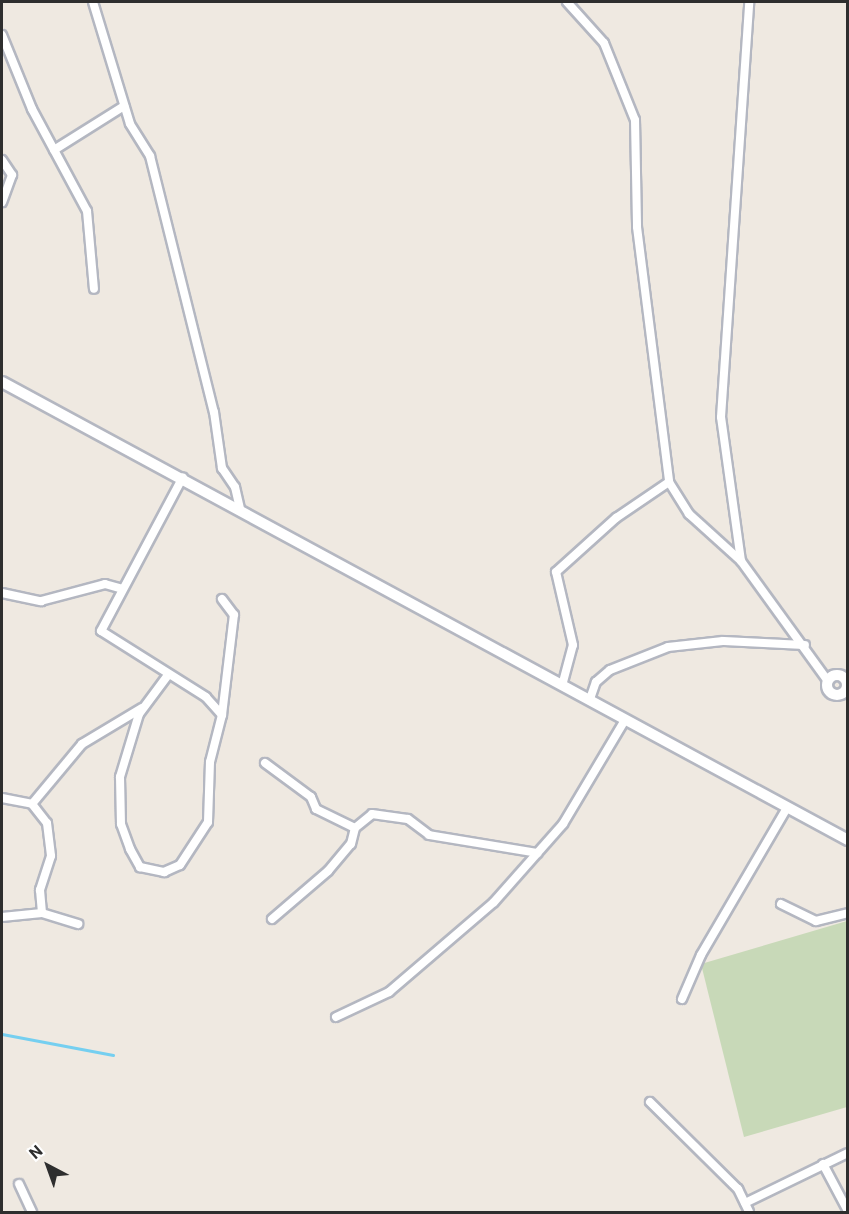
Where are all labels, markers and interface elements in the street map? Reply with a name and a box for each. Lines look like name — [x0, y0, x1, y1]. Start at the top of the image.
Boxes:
north arrow — [18, 1136, 78, 1196]
text: N — [25, 1141, 46, 1163]

